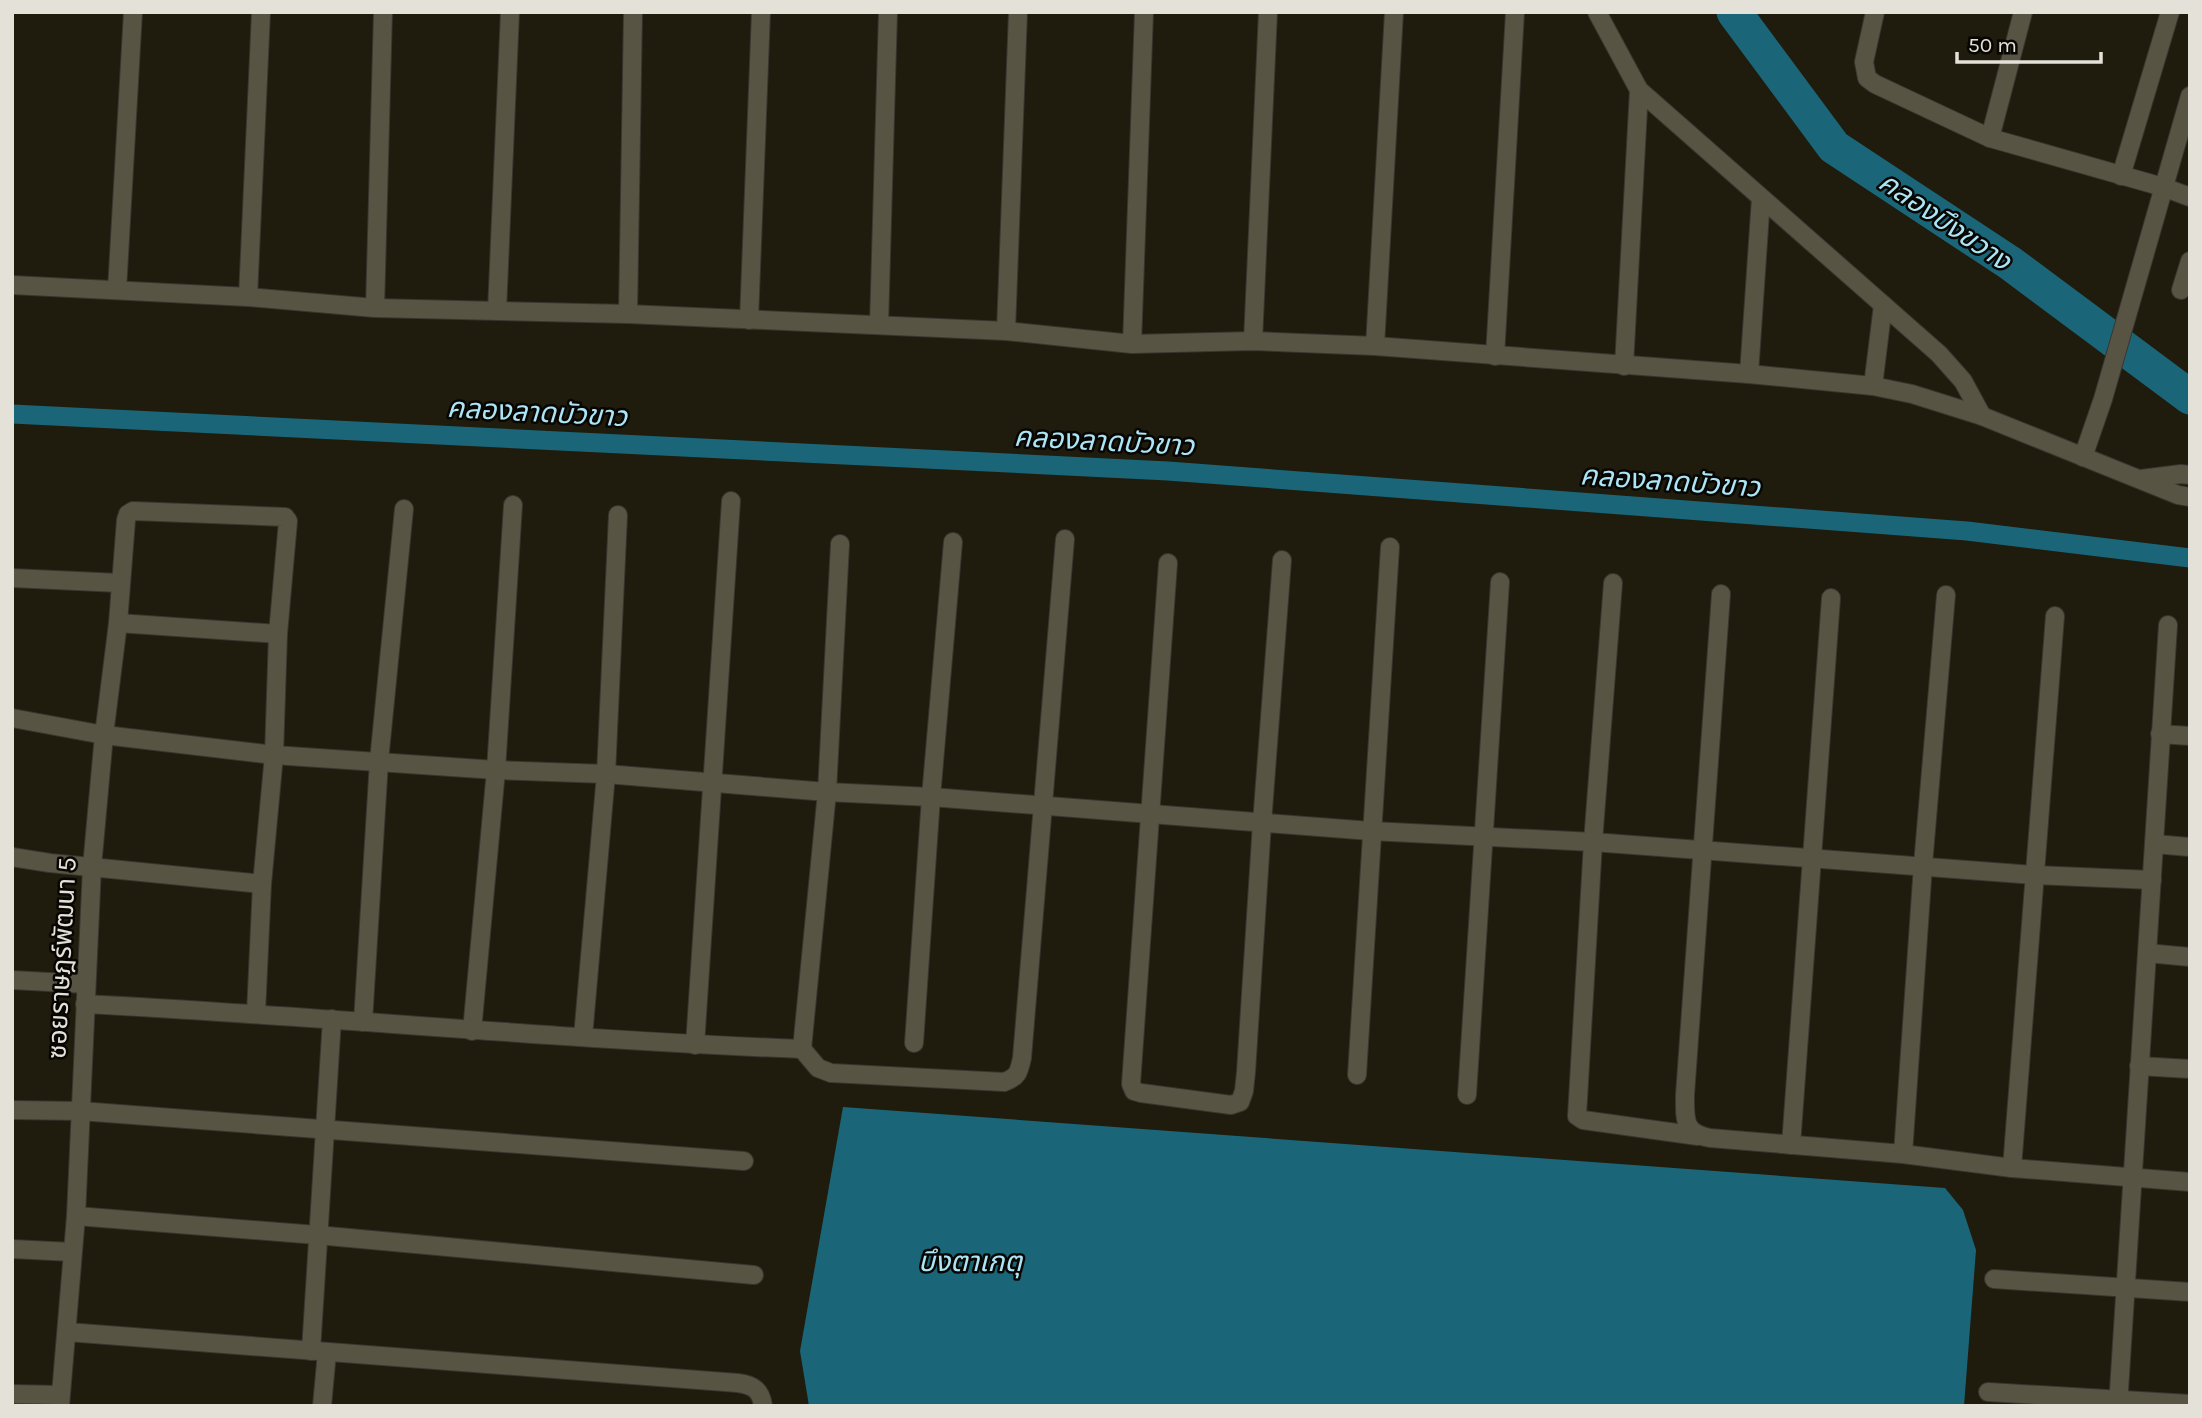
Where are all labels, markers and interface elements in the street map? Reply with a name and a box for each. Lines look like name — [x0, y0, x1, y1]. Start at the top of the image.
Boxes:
scale bar — [1957, 21, 2100, 65]
text: 50 m — [1968, 33, 2017, 57]
water label: คลองบึงขวาง — [1873, 165, 2019, 278]
water label: คลองลาดบัวขาว — [446, 391, 629, 433]
water label: คลองลาดบัวขาว — [1013, 420, 1196, 462]
water label: คลองลาดบัวขาว — [1579, 458, 1762, 504]
street label: ซอยราษฎร์พัฒนา 5 — [41, 856, 83, 1060]
water label: บึงตาเกตุ — [918, 1245, 1023, 1279]

